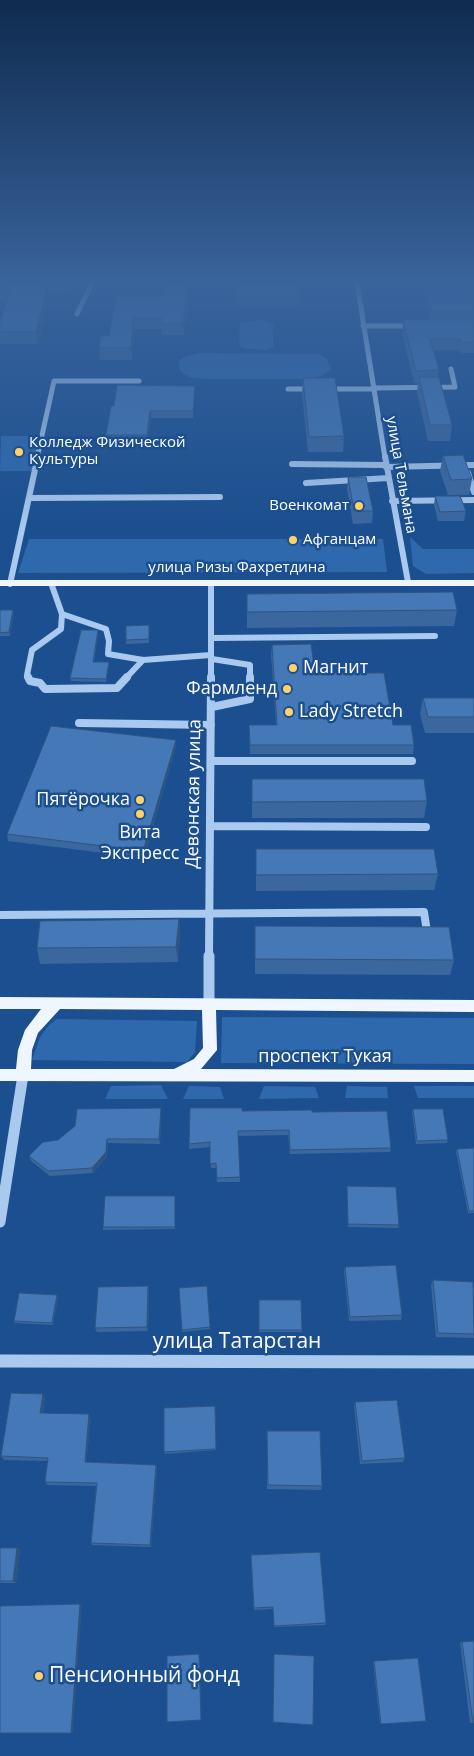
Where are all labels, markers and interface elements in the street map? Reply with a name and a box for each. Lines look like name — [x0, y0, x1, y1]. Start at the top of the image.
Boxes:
street label: улица Тельмана — [382, 415, 420, 535]
place label: Колледж Физической Культуры — [29, 434, 186, 469]
marker: Колледж Физической Культуры — [13, 446, 25, 458]
place label: Военкомат — [269, 497, 349, 515]
marker: Военкомат — [353, 500, 365, 512]
place label: Афганцам — [303, 531, 376, 549]
marker: Афганцам — [287, 534, 299, 546]
street label: улица Ризы Фахретдина — [148, 559, 326, 577]
place label: Магнит — [303, 657, 368, 679]
marker: Магнит — [287, 662, 299, 674]
place label: Фармленд — [186, 678, 277, 700]
marker: Фармленд — [281, 683, 293, 695]
place label: Lady Stretch — [299, 701, 403, 723]
marker: Lady Stretch — [283, 706, 295, 718]
street label: Девонская улица — [182, 719, 206, 869]
place label: Пятёрочка — [36, 789, 130, 811]
marker: Пятёрочка — [134, 794, 146, 806]
marker: Вита Экспресс — [134, 808, 146, 820]
place label: Вита Экспресс — [101, 822, 179, 864]
street label: проспект Тукая — [258, 1046, 392, 1068]
street label: улица Татарстан — [153, 1329, 321, 1355]
place label: Пенсионный фонд — [49, 1663, 240, 1689]
marker: Пенсионный фонд — [33, 1670, 45, 1682]

